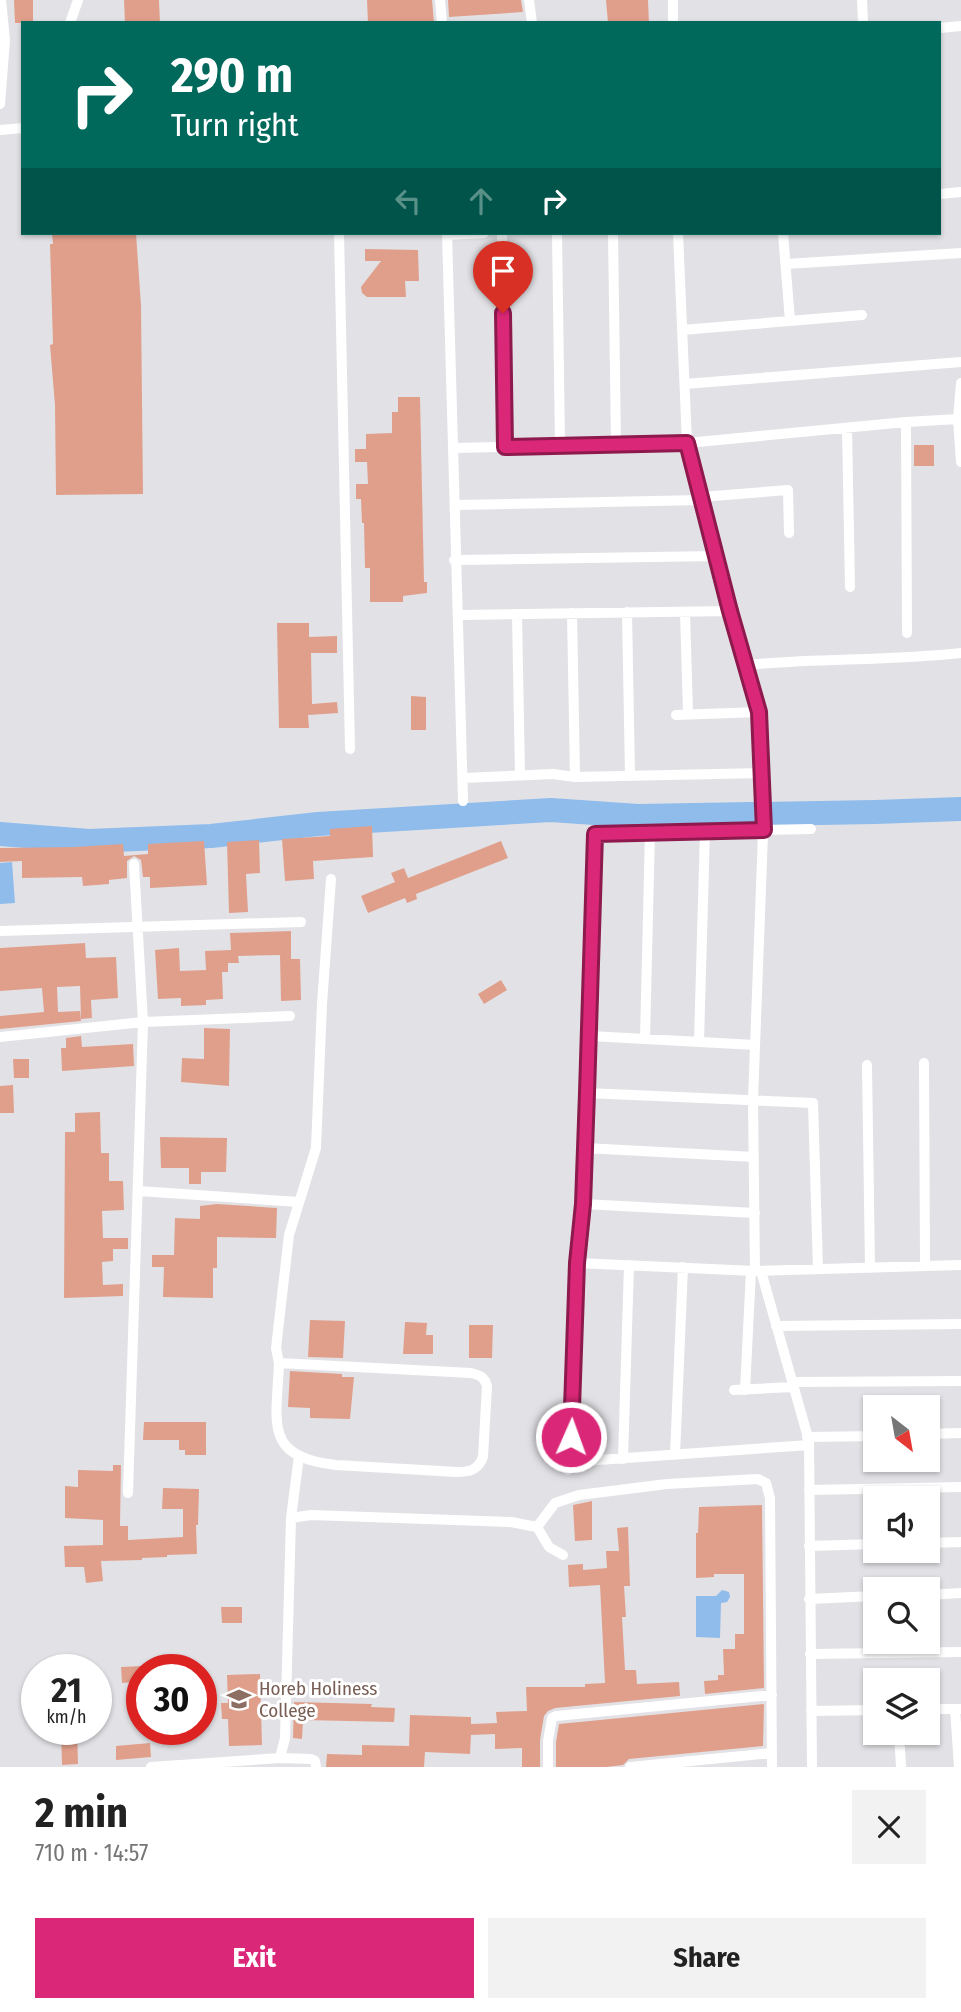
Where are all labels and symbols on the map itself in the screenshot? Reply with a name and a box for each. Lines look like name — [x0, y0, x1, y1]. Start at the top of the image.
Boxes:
pin — [473, 241, 533, 313]
north arrow — [863, 1395, 940, 1472]
position arrow — [534, 1400, 608, 1474]
speed limit sign: 30 — [126, 1654, 217, 1745]
place label: Horeb Holiness College — [259, 1677, 377, 1722]
school or university icon: Horeb Holiness College — [225, 1685, 253, 1713]

